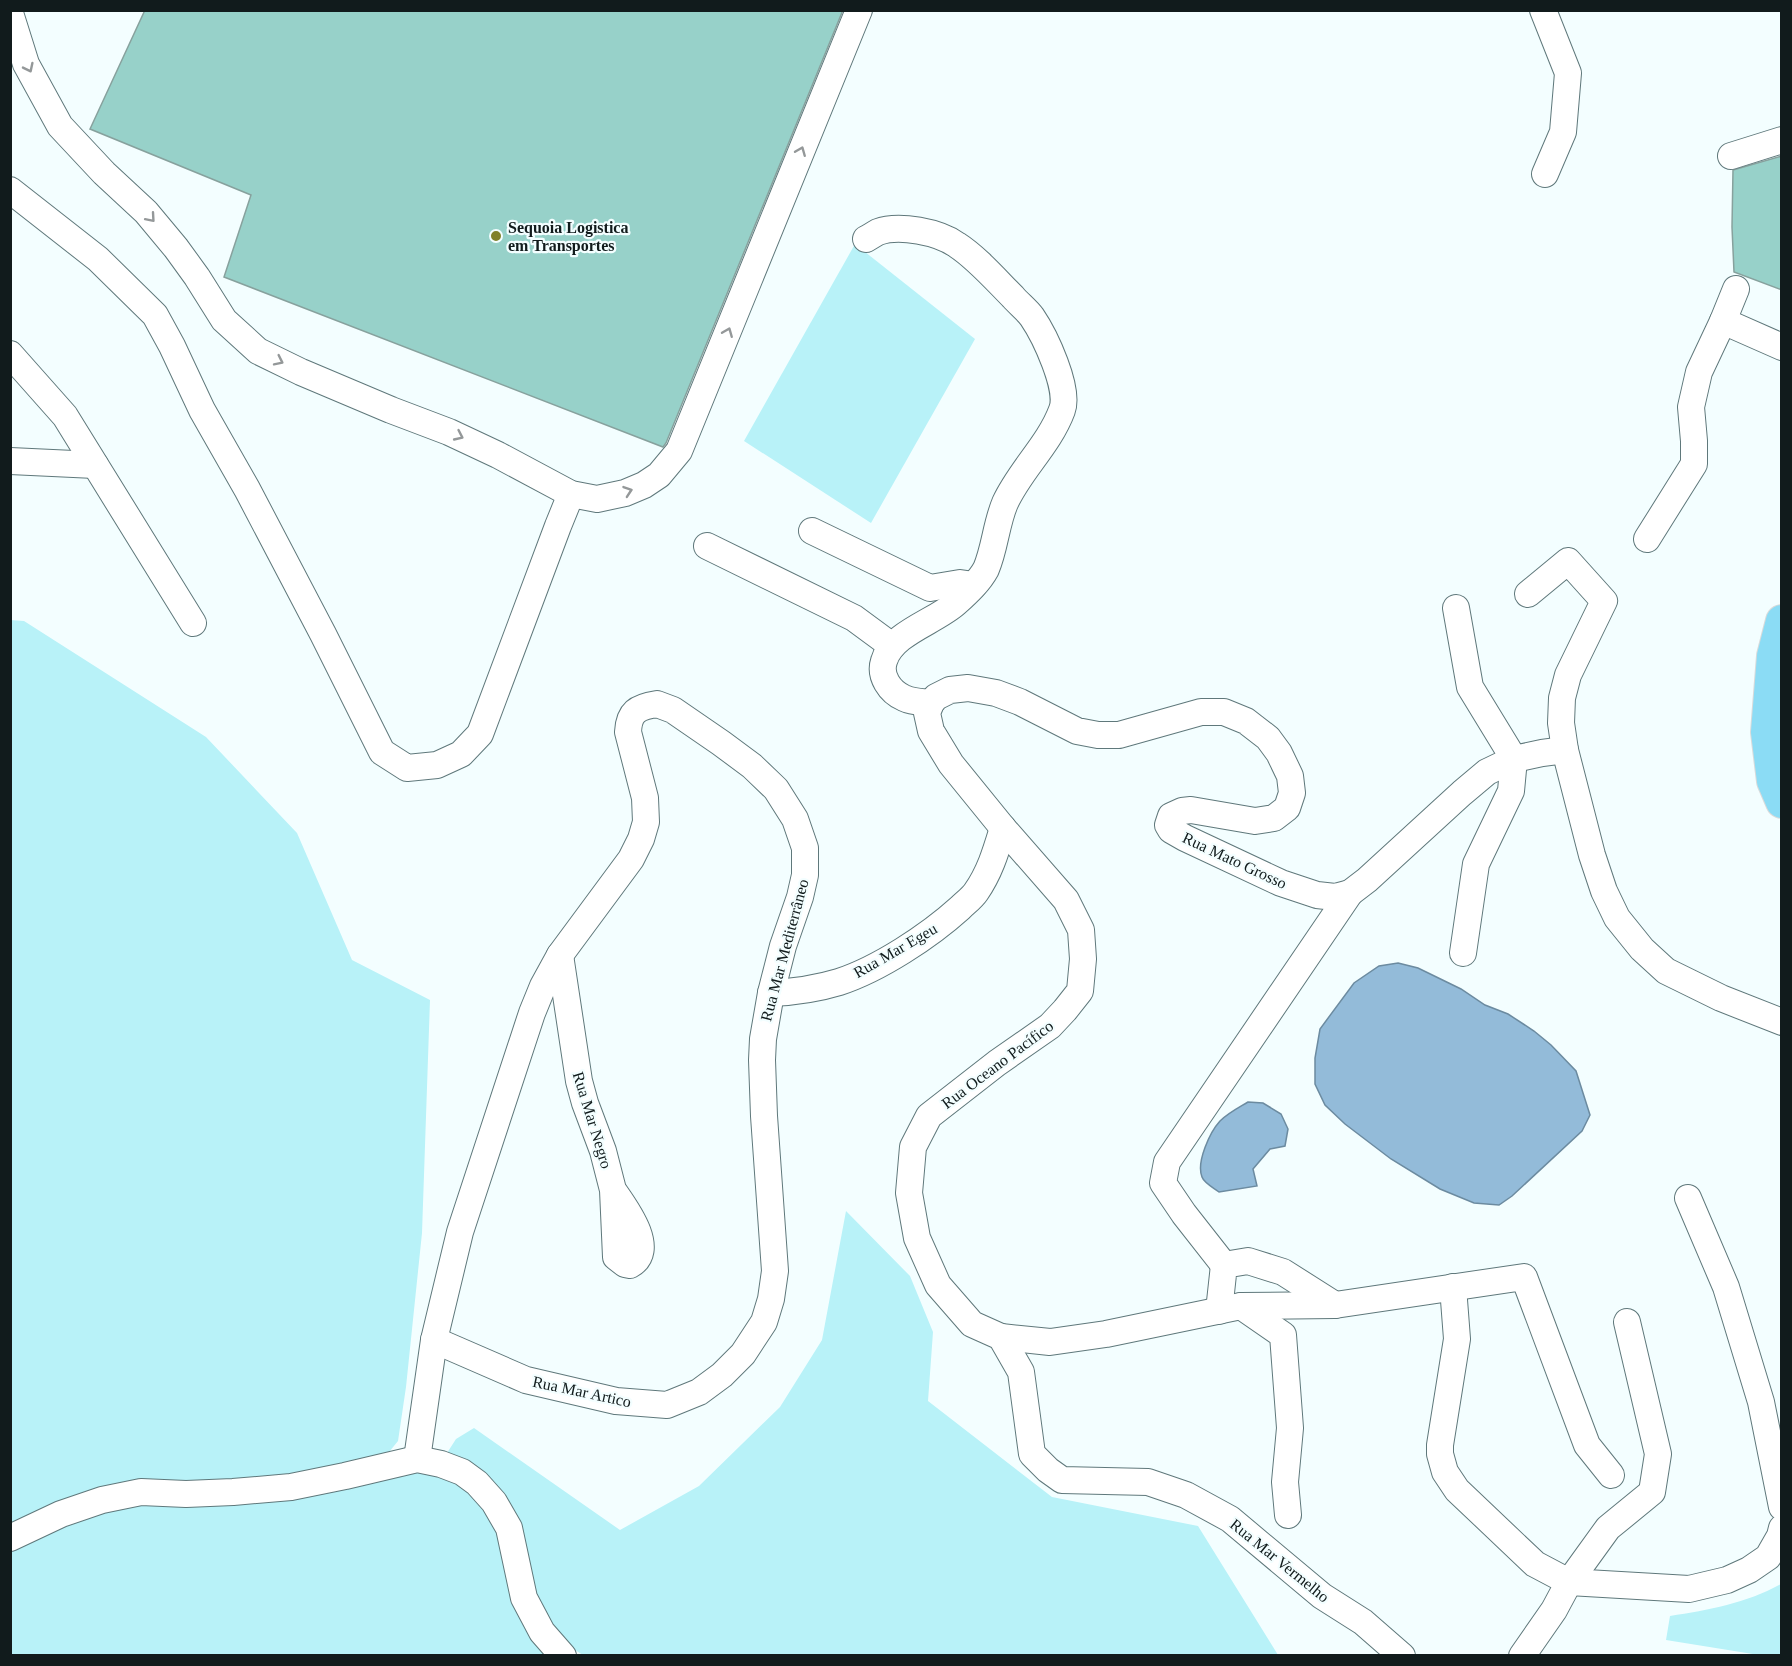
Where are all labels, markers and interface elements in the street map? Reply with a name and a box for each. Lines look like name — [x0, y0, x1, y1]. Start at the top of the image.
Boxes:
one-way arrow — [22, 62, 34, 73]
one-way arrow — [794, 147, 806, 158]
one-way arrow — [144, 211, 155, 222]
place label: Sequoia Logistica em Transportes — [508, 219, 628, 255]
marker: Sequoia Logistica em Transportes — [489, 229, 503, 243]
one-way arrow — [721, 327, 733, 338]
one-way arrow — [273, 354, 284, 365]
one-way arrow — [453, 429, 464, 441]
one-way arrow — [622, 486, 633, 499]
street label: Rua Mato Grosso — [1180, 829, 1290, 892]
street label: Rua Mar Mediterrâneo — [757, 877, 812, 1023]
street label: Rua Mar Egeu — [851, 920, 940, 982]
street label: Rua Oceano Pacífico — [938, 1017, 1056, 1112]
street label: Rua Mar Negro — [569, 1070, 615, 1171]
street label: Rua Mar Artico — [531, 1373, 633, 1410]
street label: Rua Mar Vermelho — [1227, 1515, 1333, 1605]

